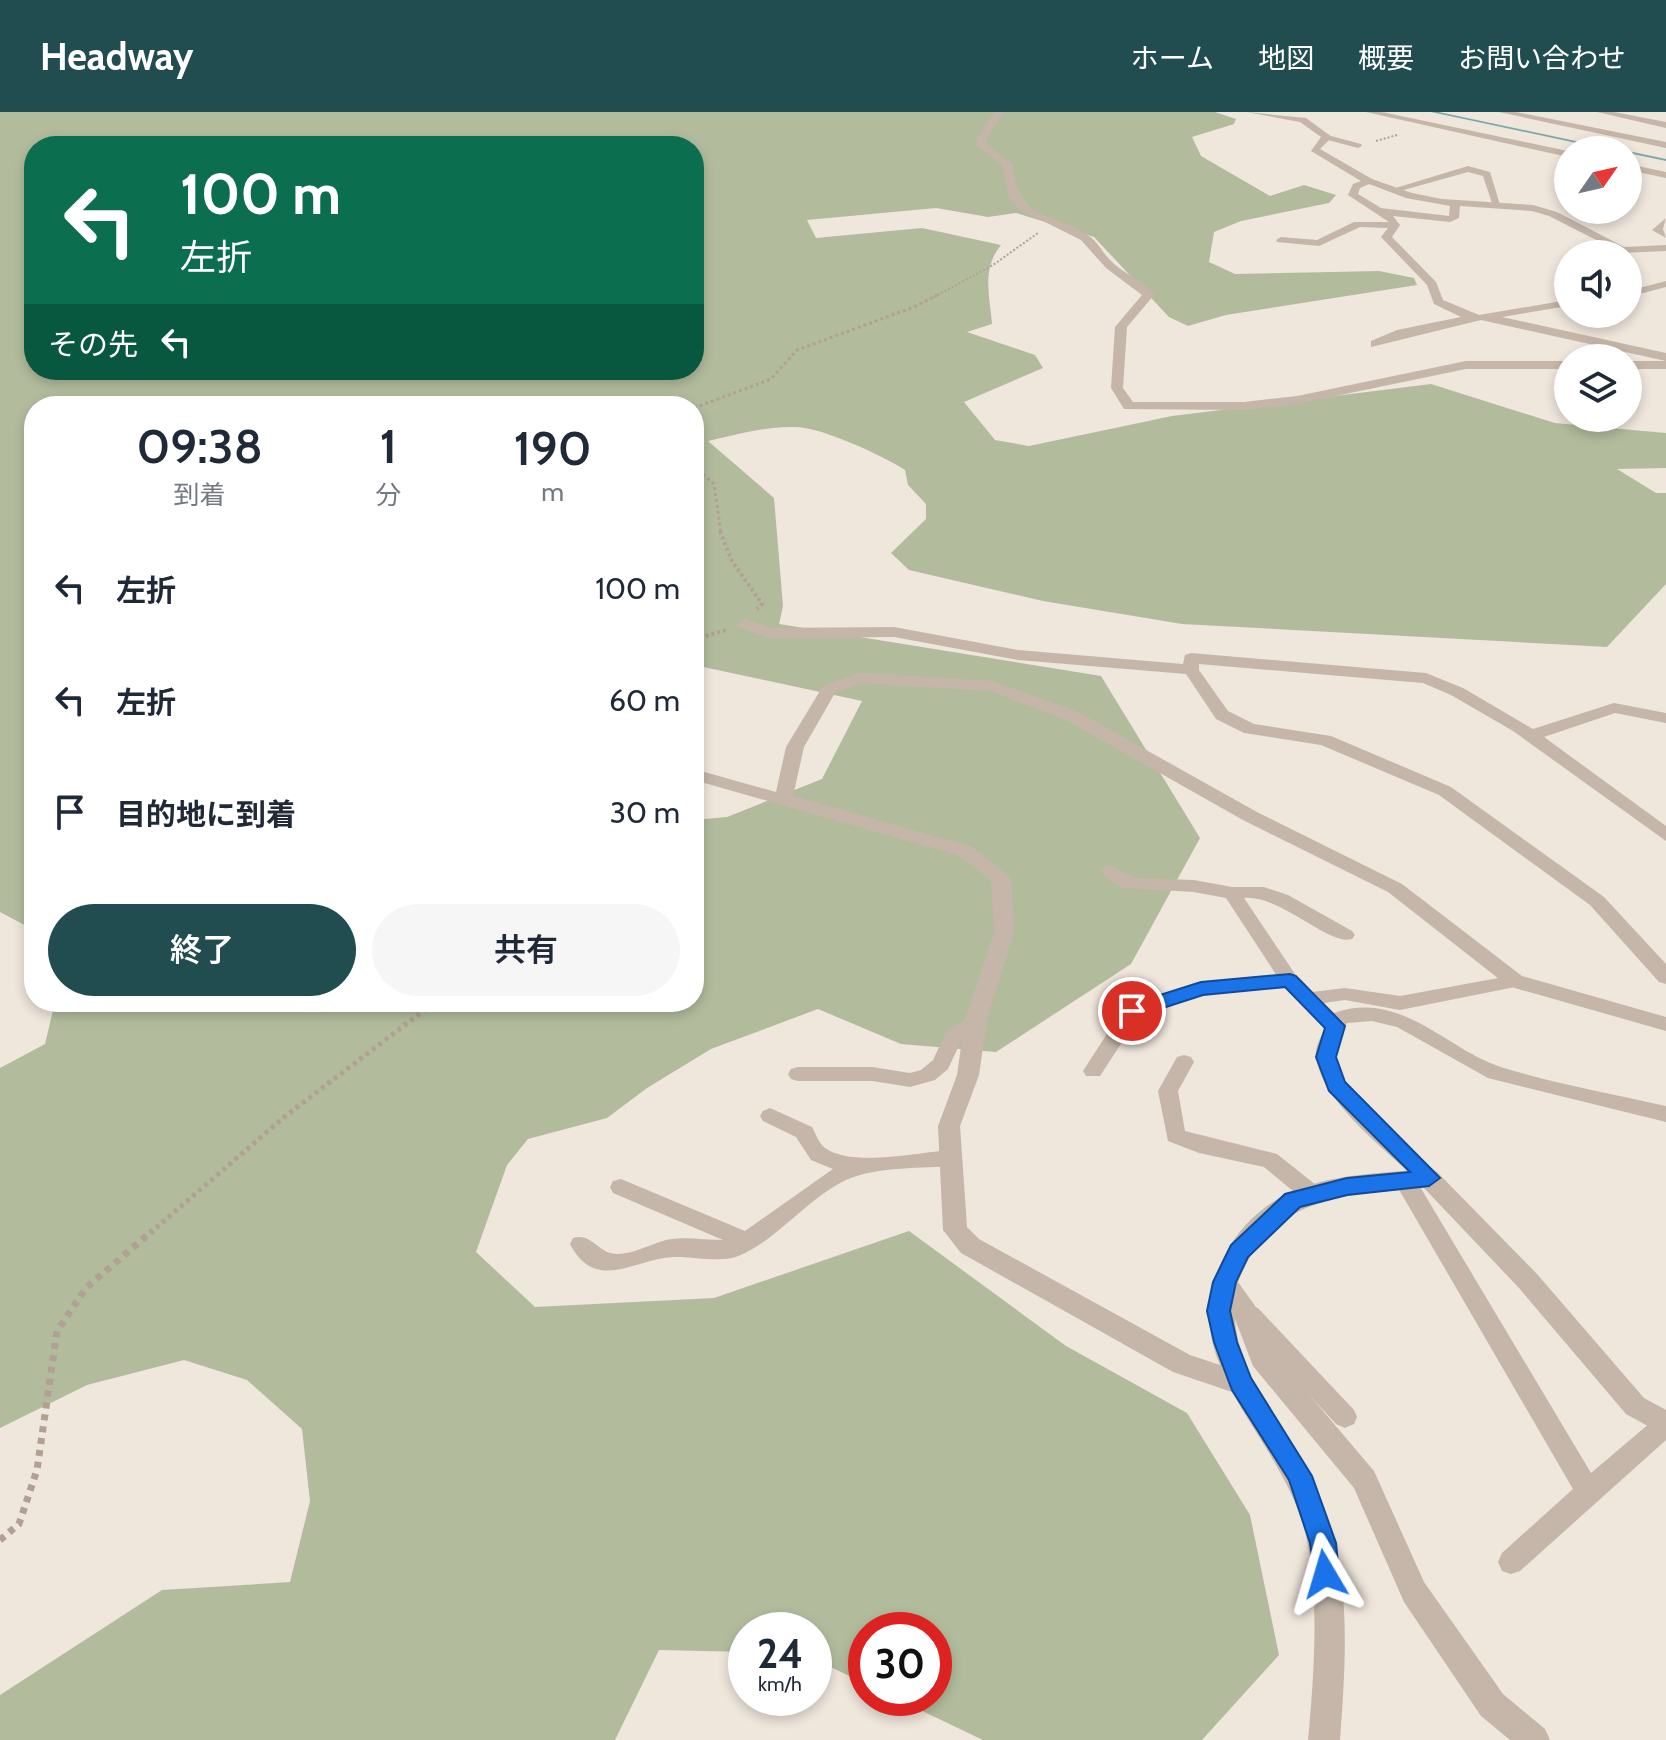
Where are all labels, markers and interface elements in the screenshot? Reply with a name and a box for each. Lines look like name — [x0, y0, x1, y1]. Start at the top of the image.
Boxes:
text: Headway — [40, 33, 193, 80]
text: ホーム — [1131, 41, 1214, 75]
text: 地図 — [1258, 41, 1314, 75]
text: 概要 — [1358, 41, 1414, 75]
text: お問い合わせ — [1458, 41, 1626, 75]
north arrow — [1554, 136, 1642, 224]
map controls — [1554, 136, 1642, 432]
text: 100 m — [180, 160, 341, 228]
icon: left — [48, 168, 152, 272]
text: 左折 — [180, 235, 252, 279]
button: sound — [1554, 240, 1642, 328]
icon: left — [154, 320, 198, 364]
text: その先 — [48, 326, 138, 363]
button: layers — [1554, 344, 1642, 432]
text: 09:38 — [137, 417, 263, 475]
text: 1 — [380, 417, 397, 475]
text: 190 — [514, 419, 591, 477]
text: m — [541, 476, 564, 508]
text: 到着 — [174, 479, 226, 511]
text: 分 — [375, 479, 401, 511]
icon: left — [48, 566, 92, 610]
text: 100 m — [595, 570, 680, 607]
text: 左折 — [116, 572, 176, 609]
icon: left — [48, 678, 92, 722]
text: 60 m — [609, 682, 680, 719]
text: 左折 — [116, 684, 176, 721]
icon: arrive — [48, 790, 92, 834]
text: 30 m — [610, 794, 680, 831]
text: 目的地に到着 — [116, 796, 296, 833]
button: 終了 — [48, 904, 356, 996]
button: 共有 — [372, 904, 680, 996]
pin — [1098, 977, 1166, 1045]
icon: arrive — [1110, 989, 1154, 1033]
position arrow — [1283, 1532, 1367, 1616]
speed limit sign: 30 — [848, 1612, 952, 1716]
text: 24 — [757, 1629, 803, 1678]
text: km/h — [758, 1672, 802, 1696]

